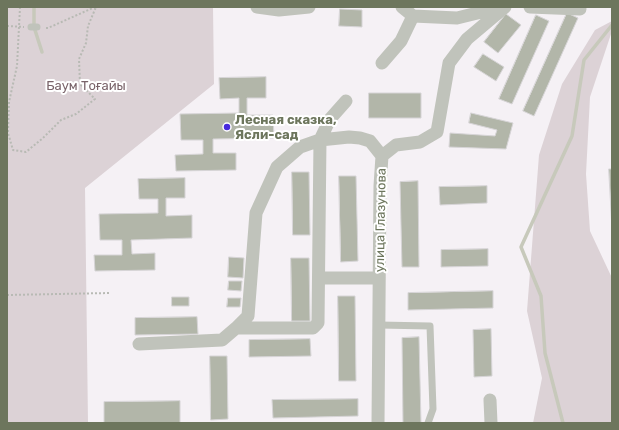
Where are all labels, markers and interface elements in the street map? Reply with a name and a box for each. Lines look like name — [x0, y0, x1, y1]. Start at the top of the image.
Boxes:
park label: Баум Тоғайы — [46, 78, 126, 94]
place label: Лесная сказка, Ясли-сад — [235, 112, 337, 143]
marker: Лесная сказка, Ясли-сад — [222, 122, 232, 132]
street label: улица Глазунова — [372, 168, 390, 272]

